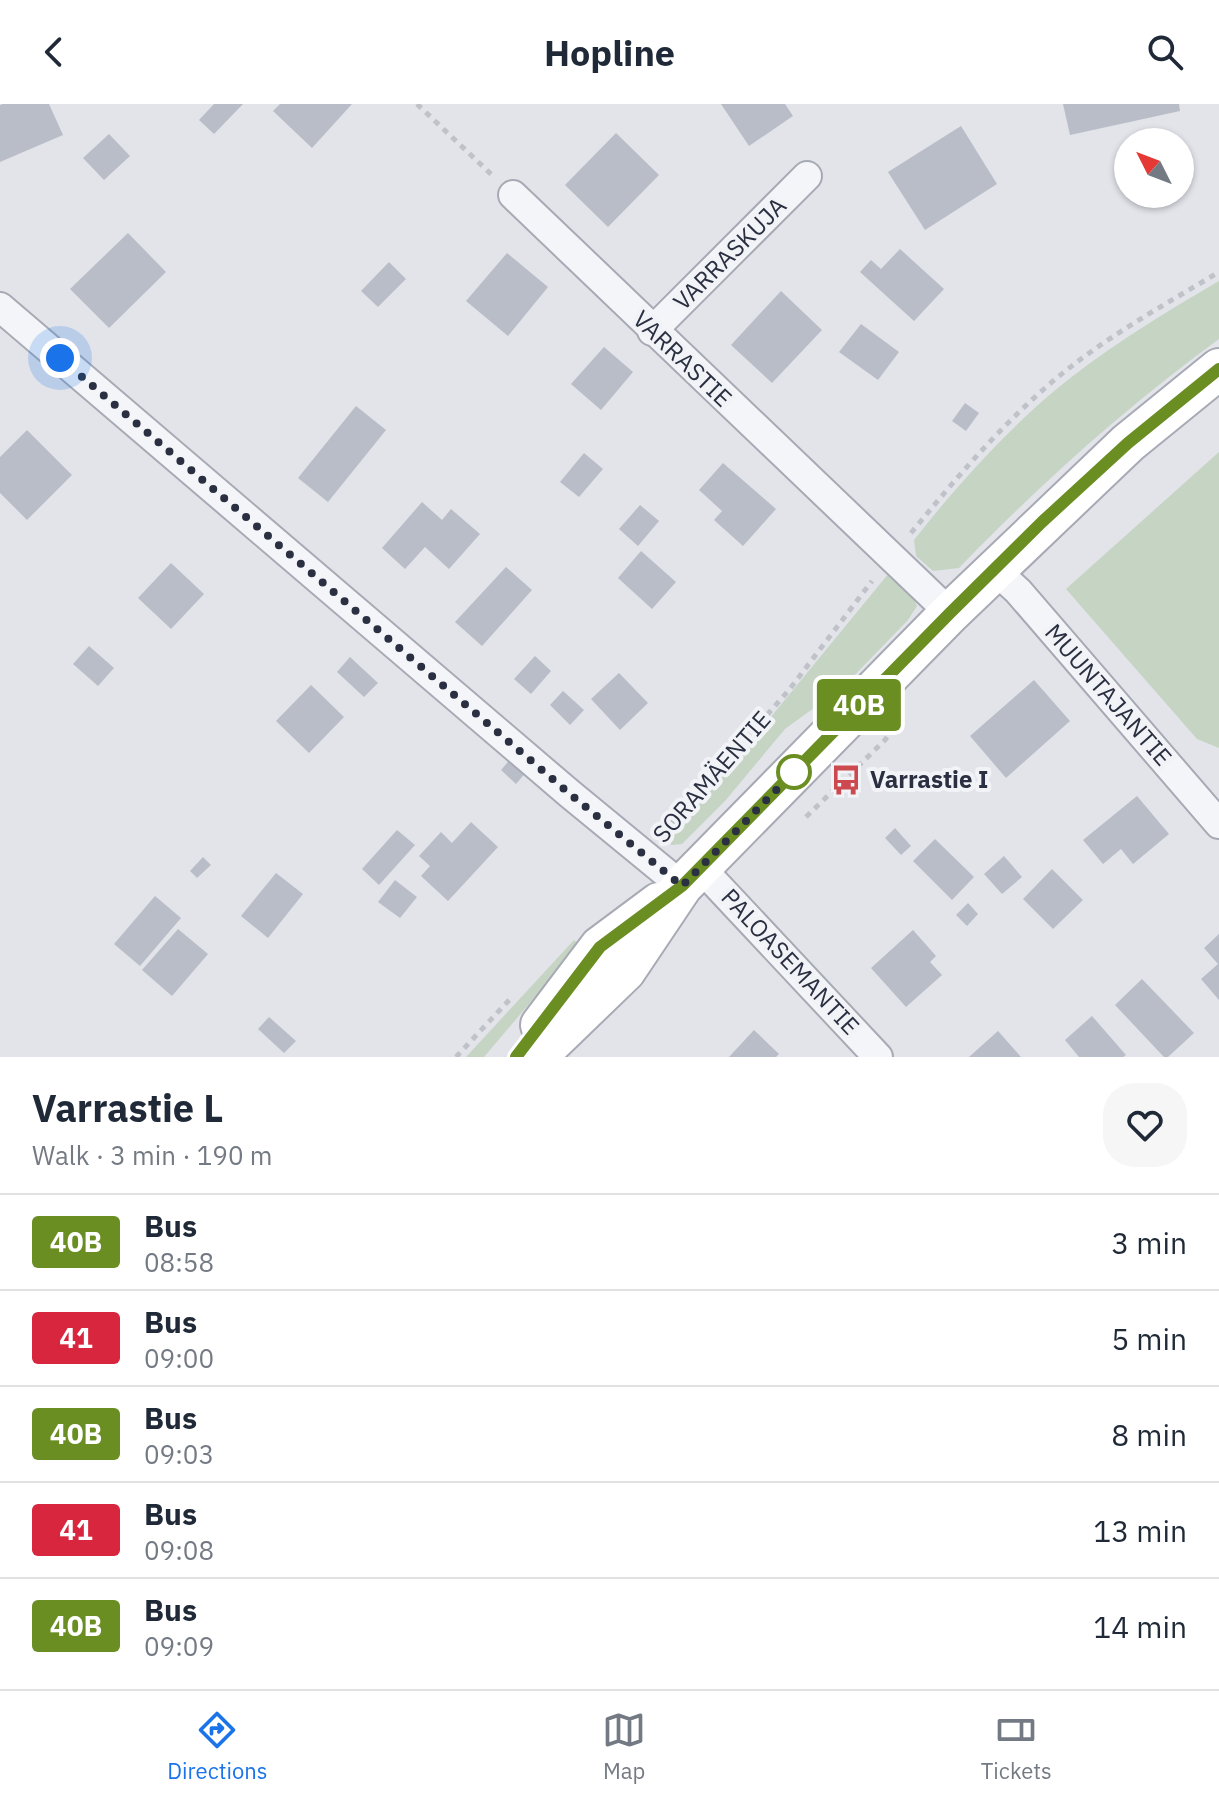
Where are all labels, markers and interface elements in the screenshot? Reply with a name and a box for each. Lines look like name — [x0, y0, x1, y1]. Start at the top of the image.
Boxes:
text: Hopline — [544, 29, 675, 76]
icon: back — [32, 30, 76, 74]
icon: search — [1143, 30, 1187, 74]
north arrow — [1114, 128, 1194, 208]
map controls — [1114, 128, 1194, 208]
street label: VARRASKUJA — [666, 190, 793, 317]
street label: VARRASTIE — [626, 303, 739, 414]
your location — [40, 338, 80, 378]
street label: MUUNTAJANTIE — [1038, 617, 1179, 772]
line badge: 40B — [813, 679, 905, 731]
text: 40B — [833, 686, 885, 723]
street label: SORAMÄENTIE — [645, 704, 777, 849]
unlabelled marker — [777, 755, 811, 789]
bus stop icon: Varrastie I — [829, 763, 863, 797]
place label: Varrastie I — [870, 763, 989, 795]
street label: PALOASEMANTIE — [715, 881, 867, 1041]
text: Varrastie L — [32, 1083, 223, 1132]
button: heart — [1103, 1083, 1187, 1167]
text: Walk · 3 min · 190 m — [32, 1138, 272, 1172]
text: Bus — [144, 1206, 197, 1245]
text: 40B — [50, 1223, 102, 1260]
text: 3 min — [1111, 1223, 1187, 1262]
text: 08:58 — [144, 1245, 214, 1279]
text: Bus — [144, 1302, 197, 1341]
text: 41 — [59, 1319, 93, 1356]
text: 5 min — [1111, 1319, 1187, 1358]
text: 09:00 — [144, 1341, 214, 1375]
text: Bus — [144, 1398, 197, 1437]
text: 40B — [50, 1415, 102, 1452]
text: 8 min — [1111, 1415, 1187, 1454]
text: 09:03 — [144, 1437, 214, 1471]
text: Bus — [144, 1494, 197, 1533]
text: 41 — [59, 1511, 93, 1548]
text: 13 min — [1093, 1511, 1187, 1550]
text: 09:08 — [144, 1533, 214, 1567]
text: Bus — [144, 1590, 197, 1629]
text: 40B — [50, 1607, 102, 1644]
text: 14 min — [1093, 1607, 1187, 1646]
text: 09:09 — [144, 1629, 214, 1663]
tab: Directions — [167, 1708, 267, 1785]
tab: Map — [602, 1708, 646, 1785]
tab: Tickets — [981, 1708, 1052, 1785]

